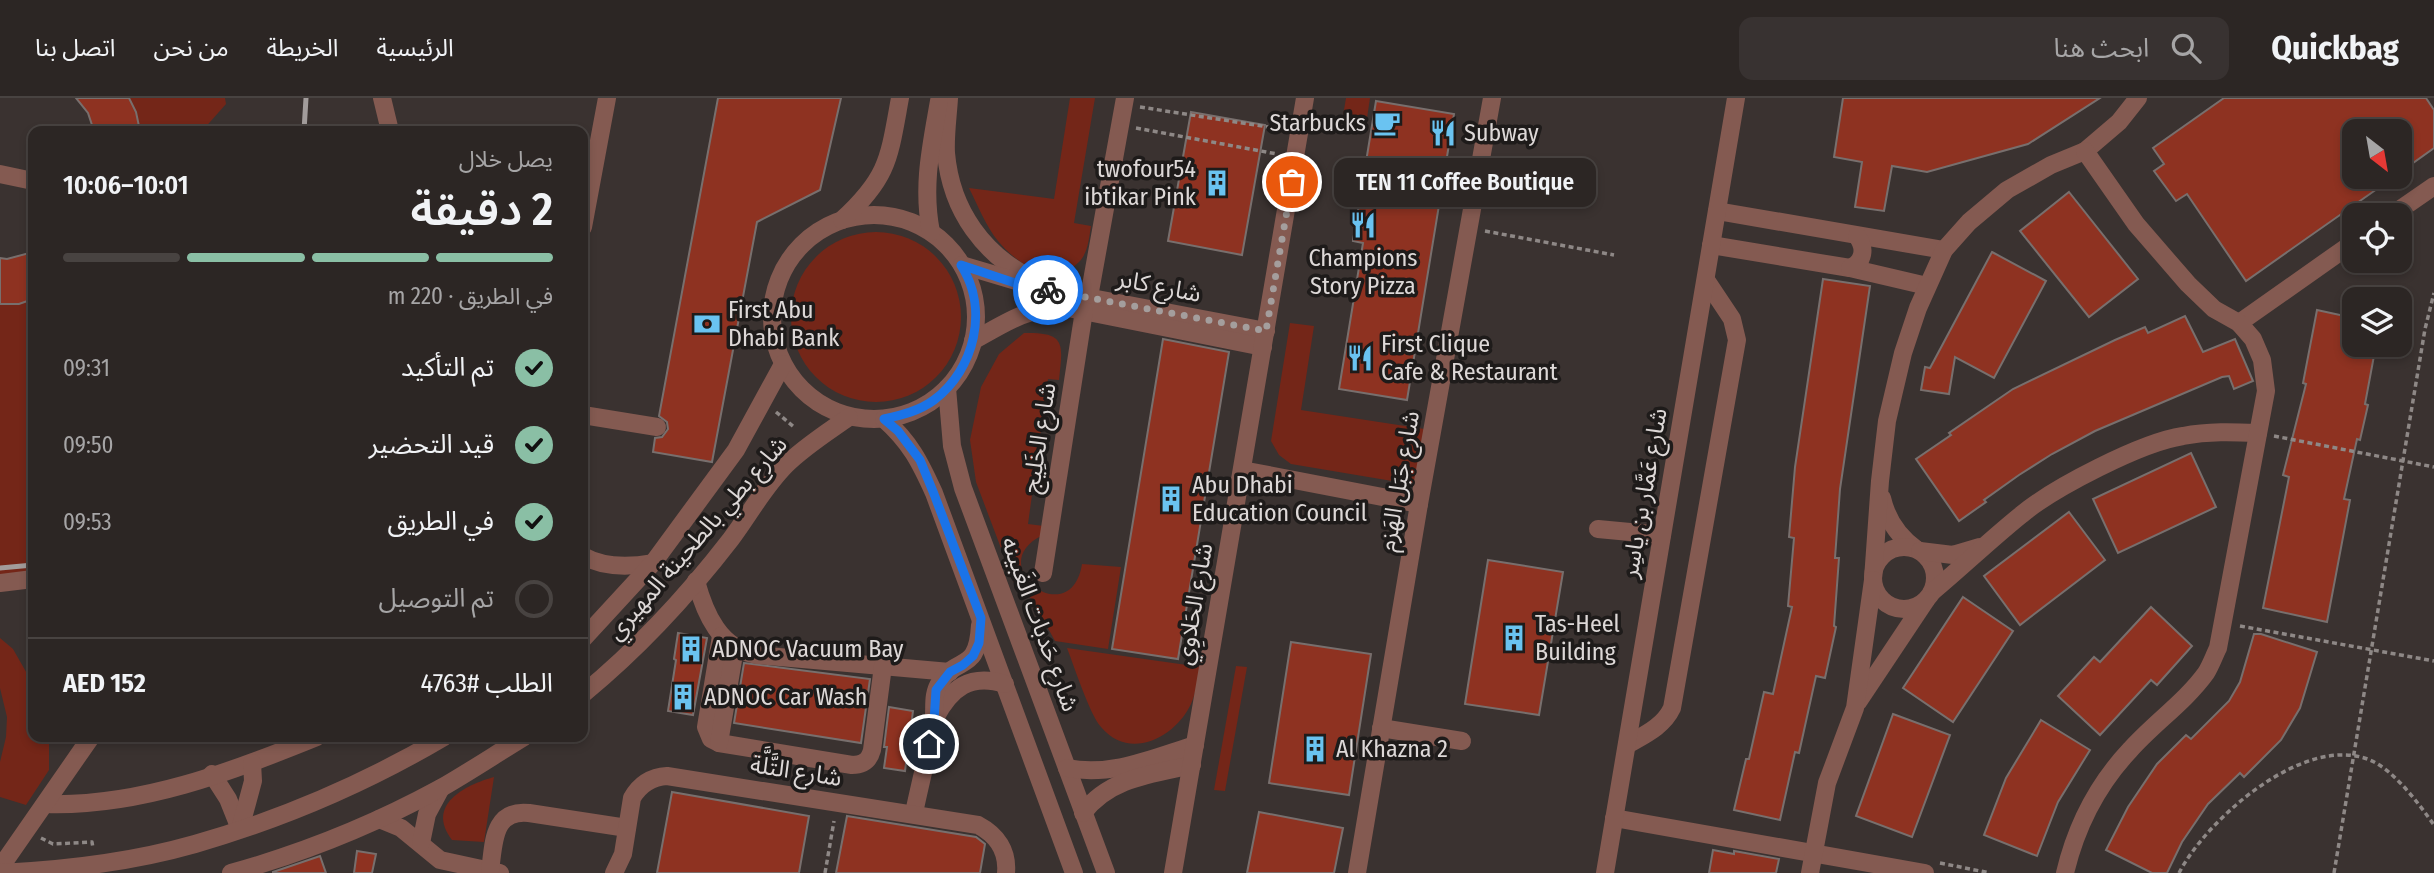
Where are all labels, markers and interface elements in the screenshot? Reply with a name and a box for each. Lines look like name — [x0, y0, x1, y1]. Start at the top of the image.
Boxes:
search box — [1739, 17, 2229, 80]
text: Quickbag — [2271, 28, 2399, 68]
icon: search — [2167, 29, 2205, 67]
text: ابحث هنا — [2054, 33, 2149, 64]
text: اتصل بنا — [35, 34, 116, 62]
text: من نحن — [154, 34, 229, 62]
text: الخريطة — [267, 34, 338, 62]
text: الرئيسية — [376, 34, 454, 62]
cafe icon: Starbucks — [1372, 108, 1402, 138]
place label: Starbucks — [1269, 109, 1366, 137]
restaurant icon: Subway — [1428, 118, 1458, 148]
place label: Subway — [1464, 119, 1539, 147]
north arrow — [2342, 119, 2412, 189]
map controls — [2342, 119, 2412, 357]
text: يصل خلال — [459, 145, 553, 173]
pin — [1262, 152, 1322, 212]
place label: twofour54 ibtikar Pink — [1084, 155, 1197, 211]
callout: TEN 11 Coffee Boutique — [1334, 158, 1596, 206]
icon: bag — [1273, 163, 1311, 201]
building icon: twofour54 ibtikar Pink — [1202, 168, 1232, 198]
text: TEN 11 Coffee Boutique — [1356, 168, 1574, 196]
text: 10:01–10:06 — [63, 170, 189, 201]
text: 2 دقيقة — [410, 182, 553, 237]
button: locate — [2342, 203, 2412, 273]
restaurant icon: Champions Story Pizza — [1348, 210, 1378, 240]
place label: Champions Story Pizza — [1308, 244, 1418, 300]
courier — [1013, 255, 1083, 325]
street label: شارع كابر — [1113, 264, 1204, 311]
icon: bike — [1029, 271, 1067, 309]
text: في الطريق · 220 m — [388, 282, 553, 310]
button: layers — [2342, 287, 2412, 357]
place label: First Abu Dhabi Bank — [728, 296, 840, 352]
bank icon: First Abu Dhabi Bank — [692, 309, 722, 339]
place label: First Clique Cafe & Restaurant — [1381, 330, 1558, 386]
restaurant icon: First Clique Cafe & Restaurant — [1345, 343, 1375, 373]
icon: check — [515, 349, 553, 387]
text: تم التأكيد — [401, 352, 494, 383]
text: 09:31 — [63, 354, 110, 382]
street label: شارع الخَلِيج — [1016, 381, 1065, 496]
street label: شارع عَمَّار بن ياسِر — [1615, 406, 1676, 582]
street label: شارع جَبَل الهَزم — [1373, 409, 1429, 554]
icon: check — [515, 426, 553, 464]
text: قيد التحضير — [369, 429, 494, 460]
text: 09:50 — [63, 431, 114, 459]
street label: شارع بطي بالطحينة المهيري — [601, 431, 796, 648]
place label: Abu Dhabi Education Council — [1192, 471, 1367, 527]
building icon: Abu Dhabi Education Council — [1156, 484, 1186, 514]
icon: check — [515, 503, 553, 541]
text: في الطريق — [387, 506, 494, 537]
text: 09:53 — [63, 508, 112, 536]
street label: شارع حَدبات الغَبينه — [993, 533, 1085, 716]
street label: شارع الحَلاوِي — [1170, 541, 1223, 668]
text: تم التوصيل — [378, 583, 494, 614]
place label: Tas-Heel Building — [1535, 610, 1620, 666]
building icon: Tas-Heel Building — [1499, 623, 1529, 653]
building icon: ADNOC Vacuum Bay — [676, 634, 706, 664]
place label: ADNOC Vacuum Bay — [712, 635, 904, 663]
text: AED 152 — [63, 668, 146, 699]
text: الطلب #4763 — [421, 668, 553, 699]
building icon: ADNOC Car Wash — [668, 682, 698, 712]
place label: ADNOC Car Wash — [704, 683, 868, 711]
pin — [899, 714, 959, 774]
icon: home — [910, 725, 948, 763]
building icon: Al Khazna 2 — [1300, 734, 1330, 764]
place label: Al Khazna 2 — [1336, 735, 1448, 763]
street label: شارع التَّلَّة — [748, 743, 845, 795]

